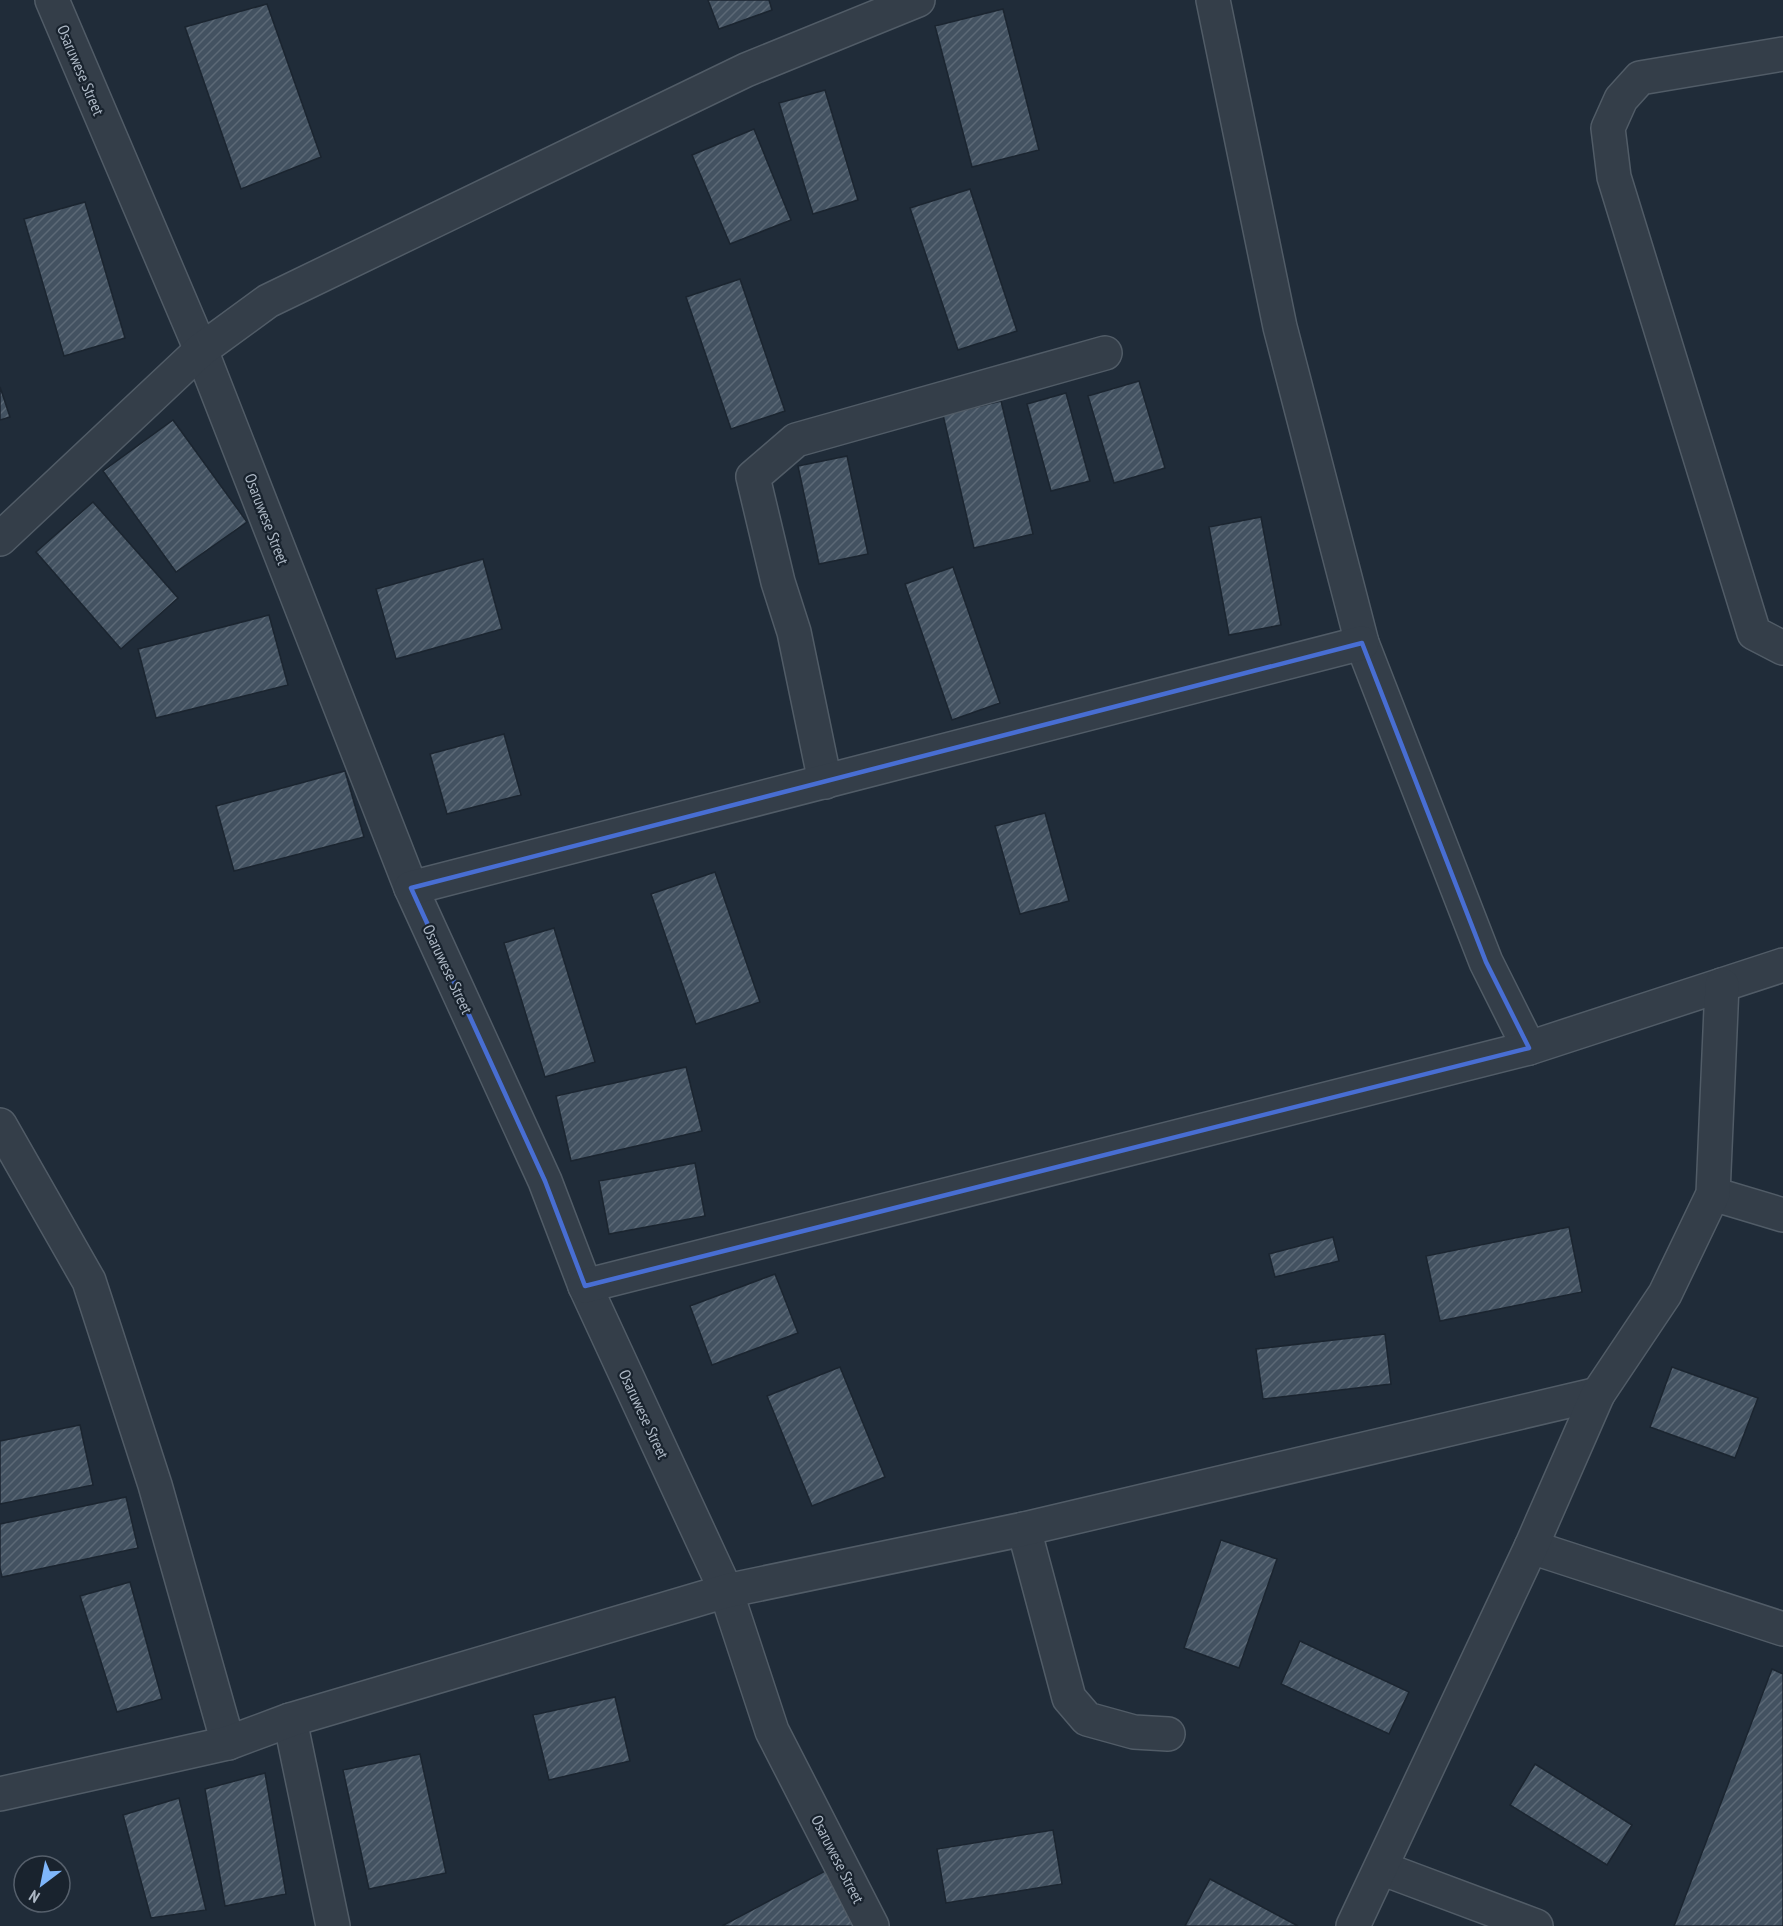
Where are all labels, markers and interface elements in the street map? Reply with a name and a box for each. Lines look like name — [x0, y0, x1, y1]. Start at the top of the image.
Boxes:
street label: Osaruwese Street — [53, 22, 109, 119]
street label: Osaruwese Street — [240, 470, 294, 568]
street label: Osaruwese Street — [419, 921, 478, 1017]
street label: Osaruwese Street — [615, 1366, 674, 1462]
street label: Osaruwese Street — [807, 1812, 869, 1907]
north arrow — [12, 1854, 72, 1914]
text: N — [25, 1886, 43, 1907]

